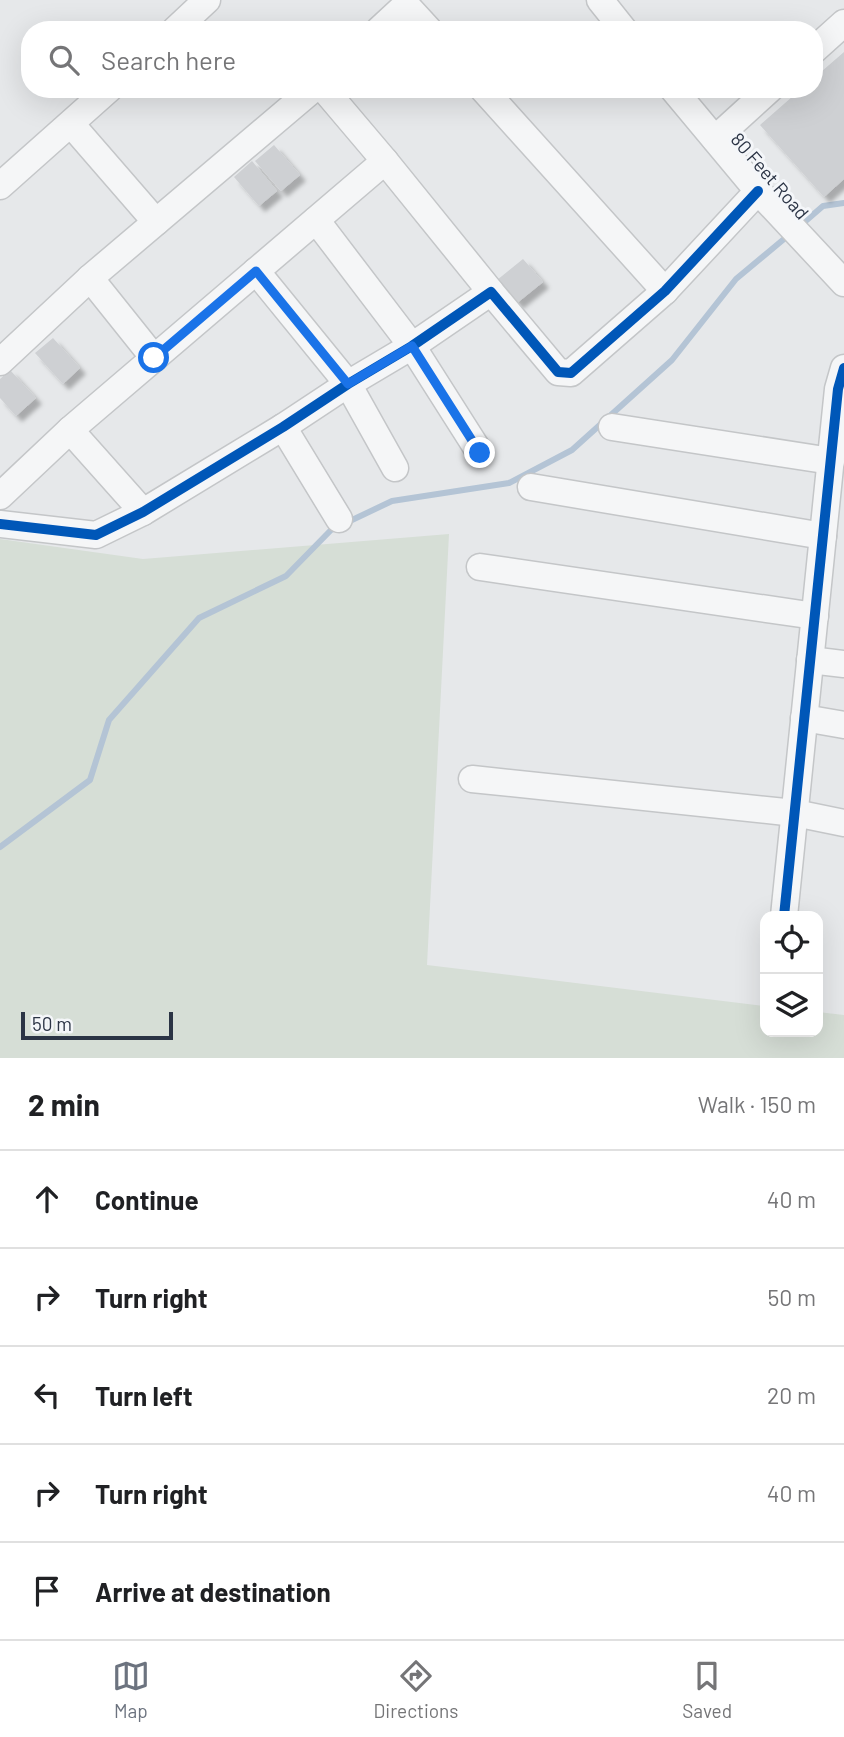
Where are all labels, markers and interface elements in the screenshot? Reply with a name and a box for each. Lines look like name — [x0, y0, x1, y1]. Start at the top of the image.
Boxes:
search box — [21, 21, 823, 98]
icon: search — [45, 41, 83, 79]
text: Search here — [101, 44, 236, 75]
street label: 80 Feet Road — [726, 128, 814, 224]
route start — [138, 342, 169, 373]
route end — [464, 437, 495, 468]
map controls — [760, 911, 823, 1037]
button: locate — [760, 911, 823, 974]
button: layers — [760, 974, 823, 1037]
scale bar — [21, 1009, 173, 1041]
text: 50 m — [32, 1012, 72, 1035]
text: 2 min — [28, 1086, 100, 1122]
text: Walk · 150 m — [698, 1090, 816, 1118]
icon: ahead — [28, 1180, 66, 1218]
text: Continue — [95, 1184, 199, 1215]
text: 40 m — [767, 1185, 816, 1213]
icon: right — [28, 1278, 66, 1316]
text: Turn right — [95, 1282, 208, 1313]
text: 50 m — [768, 1283, 816, 1311]
icon: left — [28, 1376, 66, 1414]
text: Turn left — [95, 1380, 193, 1411]
text: 20 m — [767, 1381, 816, 1409]
icon: right — [28, 1474, 66, 1512]
text: Turn right — [95, 1478, 208, 1509]
text: 40 m — [767, 1479, 816, 1507]
icon: arrive — [28, 1572, 66, 1610]
text: Arrive at destination — [95, 1576, 331, 1607]
tab: Map — [112, 1657, 150, 1722]
tab: Directions — [374, 1657, 459, 1722]
tab: Saved — [682, 1657, 732, 1722]

